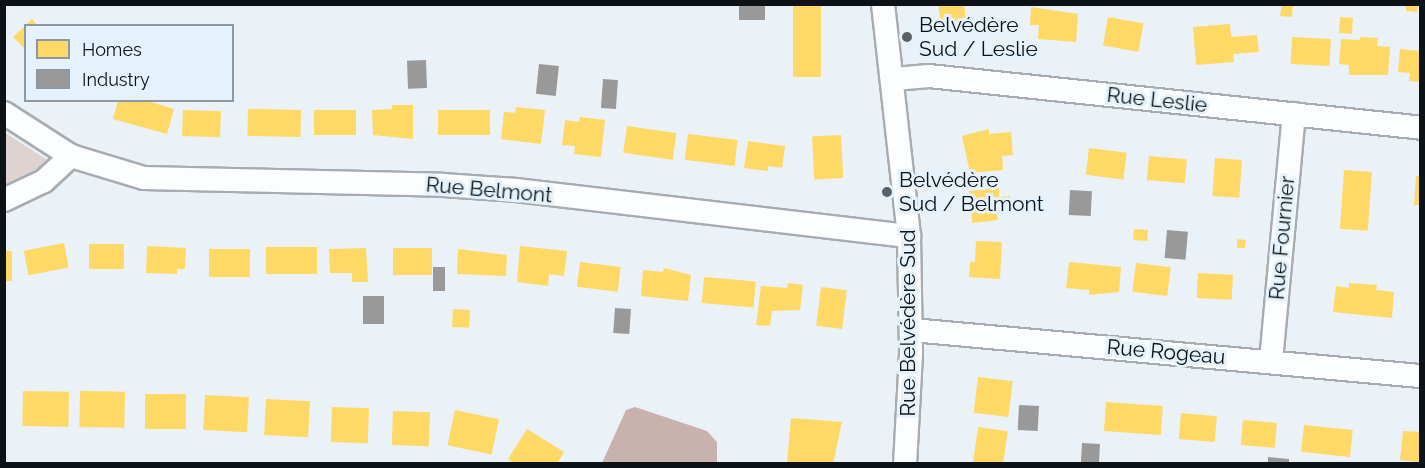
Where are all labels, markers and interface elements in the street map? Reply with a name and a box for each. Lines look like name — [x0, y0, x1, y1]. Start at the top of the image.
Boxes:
place label: Belvédère Sud / Leslie — [919, 12, 1038, 62]
legend — [24, 24, 234, 102]
marker: Belvédère Sud / Leslie — [900, 30, 914, 44]
text: Homes — [82, 39, 142, 60]
text: Industry — [82, 69, 150, 90]
street label: Rue Leslie — [1106, 82, 1208, 118]
place label: Belvédère Sud / Belmont — [899, 167, 1044, 217]
street label: Rue Belmont — [425, 172, 553, 208]
street label: Rue Fournier — [1264, 175, 1300, 301]
marker: Belvédère Sud / Belmont — [880, 185, 894, 199]
street label: Rue Belvédère Sud — [895, 230, 921, 416]
street label: Rue Rogeau — [1106, 334, 1226, 370]

